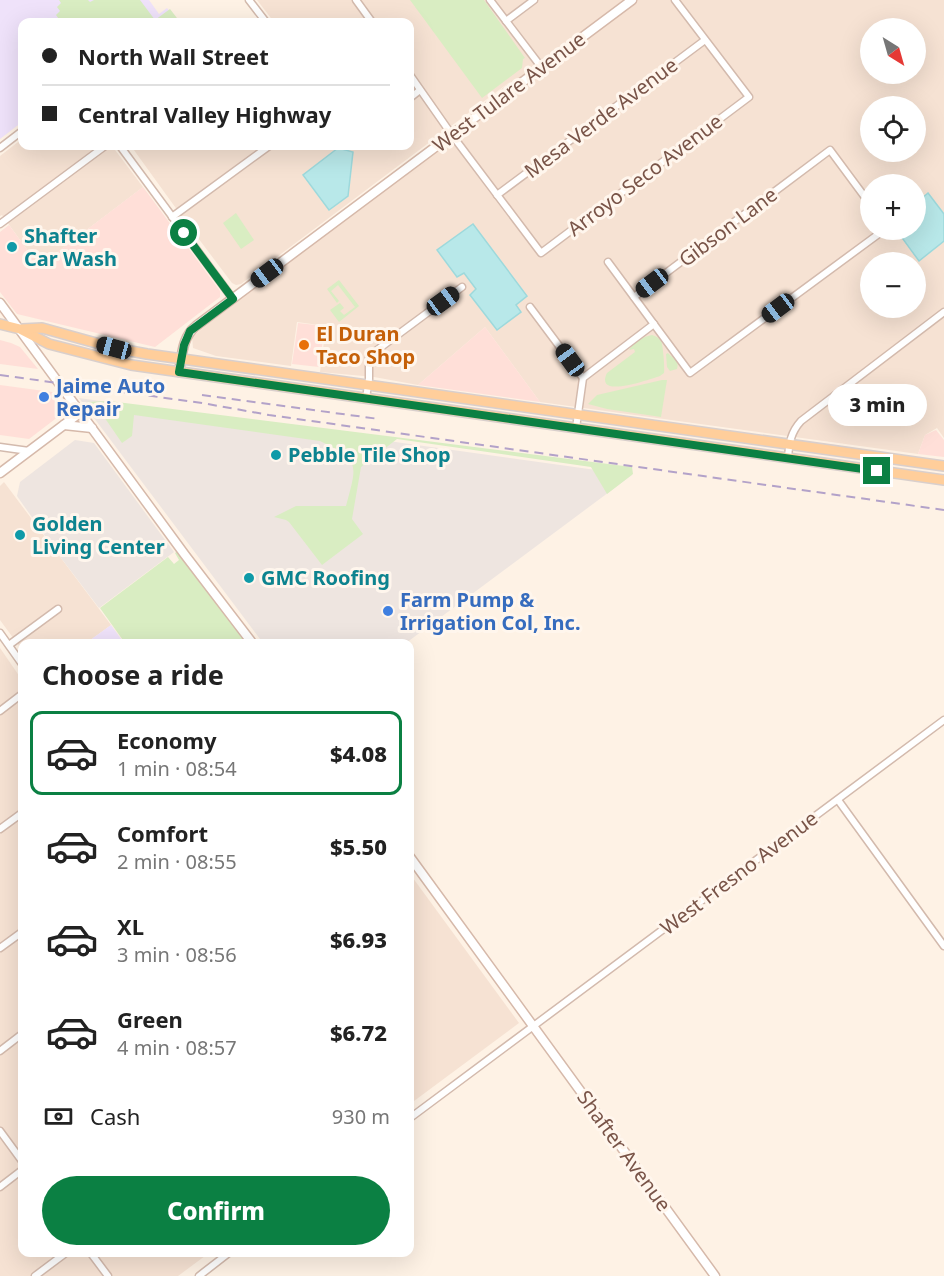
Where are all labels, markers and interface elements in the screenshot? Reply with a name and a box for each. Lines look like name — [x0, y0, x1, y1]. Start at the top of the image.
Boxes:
north arrow — [860, 18, 926, 84]
map controls — [860, 18, 926, 318]
street label: West Tulare Avenue — [427, 25, 591, 158]
text: North Wall Street — [78, 41, 269, 71]
street label: Mesa Verde Avenue — [519, 51, 683, 184]
button: locate — [860, 96, 926, 162]
text: Central Valley Highway — [78, 99, 331, 129]
street label: Arroyo Seco Avenue — [562, 107, 728, 242]
button: + — [860, 174, 926, 240]
street label: Gibson Lane — [673, 181, 782, 272]
route start — [170, 219, 197, 246]
place label: Shafter Car Wash — [24, 222, 117, 272]
marker: Shafter Car Wash — [5, 240, 19, 254]
button: − — [860, 252, 926, 318]
car — [247, 255, 287, 291]
car — [632, 265, 672, 301]
car — [423, 283, 463, 319]
car — [758, 290, 798, 326]
place label: El Duran Taco Shop — [316, 320, 415, 370]
car — [94, 335, 134, 361]
marker: El Duran Taco Shop — [297, 338, 311, 352]
car — [552, 340, 588, 380]
place label: Jaime Auto Repair — [54, 372, 165, 422]
callout: 3 min — [828, 384, 926, 426]
marker: Jaime Auto Repair — [37, 390, 51, 404]
text: 3 min — [850, 391, 905, 418]
place label: Pebble Tile Shop — [288, 441, 451, 468]
marker: Pebble Tile Shop — [269, 448, 283, 462]
route end — [863, 457, 890, 484]
place label: Golden Living Center — [32, 510, 165, 560]
marker: Golden Living Center — [13, 528, 27, 542]
place label: GMC Roofing — [261, 564, 390, 591]
marker: GMC Roofing — [242, 571, 256, 585]
place label: Farm Pump & Irrigation Col, Inc. — [400, 586, 581, 636]
marker: Farm Pump & Irrigation Col, Inc. — [381, 604, 395, 618]
text: Choose a ride — [42, 656, 224, 693]
text: Economy — [117, 725, 216, 755]
icon: car — [45, 726, 99, 780]
text: $4.08 — [330, 738, 387, 768]
text: 1 min · 08:54 — [117, 755, 237, 782]
street label: West Fresno Avenue — [655, 805, 823, 941]
text: Comfort — [117, 818, 208, 848]
icon: car — [45, 819, 99, 873]
text: $5.50 — [330, 831, 387, 861]
text: 2 min · 08:55 — [117, 848, 237, 875]
text: XL — [117, 911, 144, 941]
icon: car — [45, 912, 99, 966]
text: $6.93 — [330, 924, 387, 954]
text: 3 min · 08:56 — [117, 941, 237, 968]
text: Green — [117, 1004, 183, 1034]
icon: car — [45, 1005, 99, 1059]
text: $6.72 — [330, 1017, 387, 1047]
text: 4 min · 08:57 — [117, 1034, 237, 1061]
street label: Shafter Avenue — [571, 1085, 678, 1217]
icon: cash — [42, 1100, 75, 1133]
text: Cash — [90, 1101, 140, 1131]
text: 930 m — [332, 1103, 390, 1130]
button: Confirm — [42, 1176, 390, 1245]

